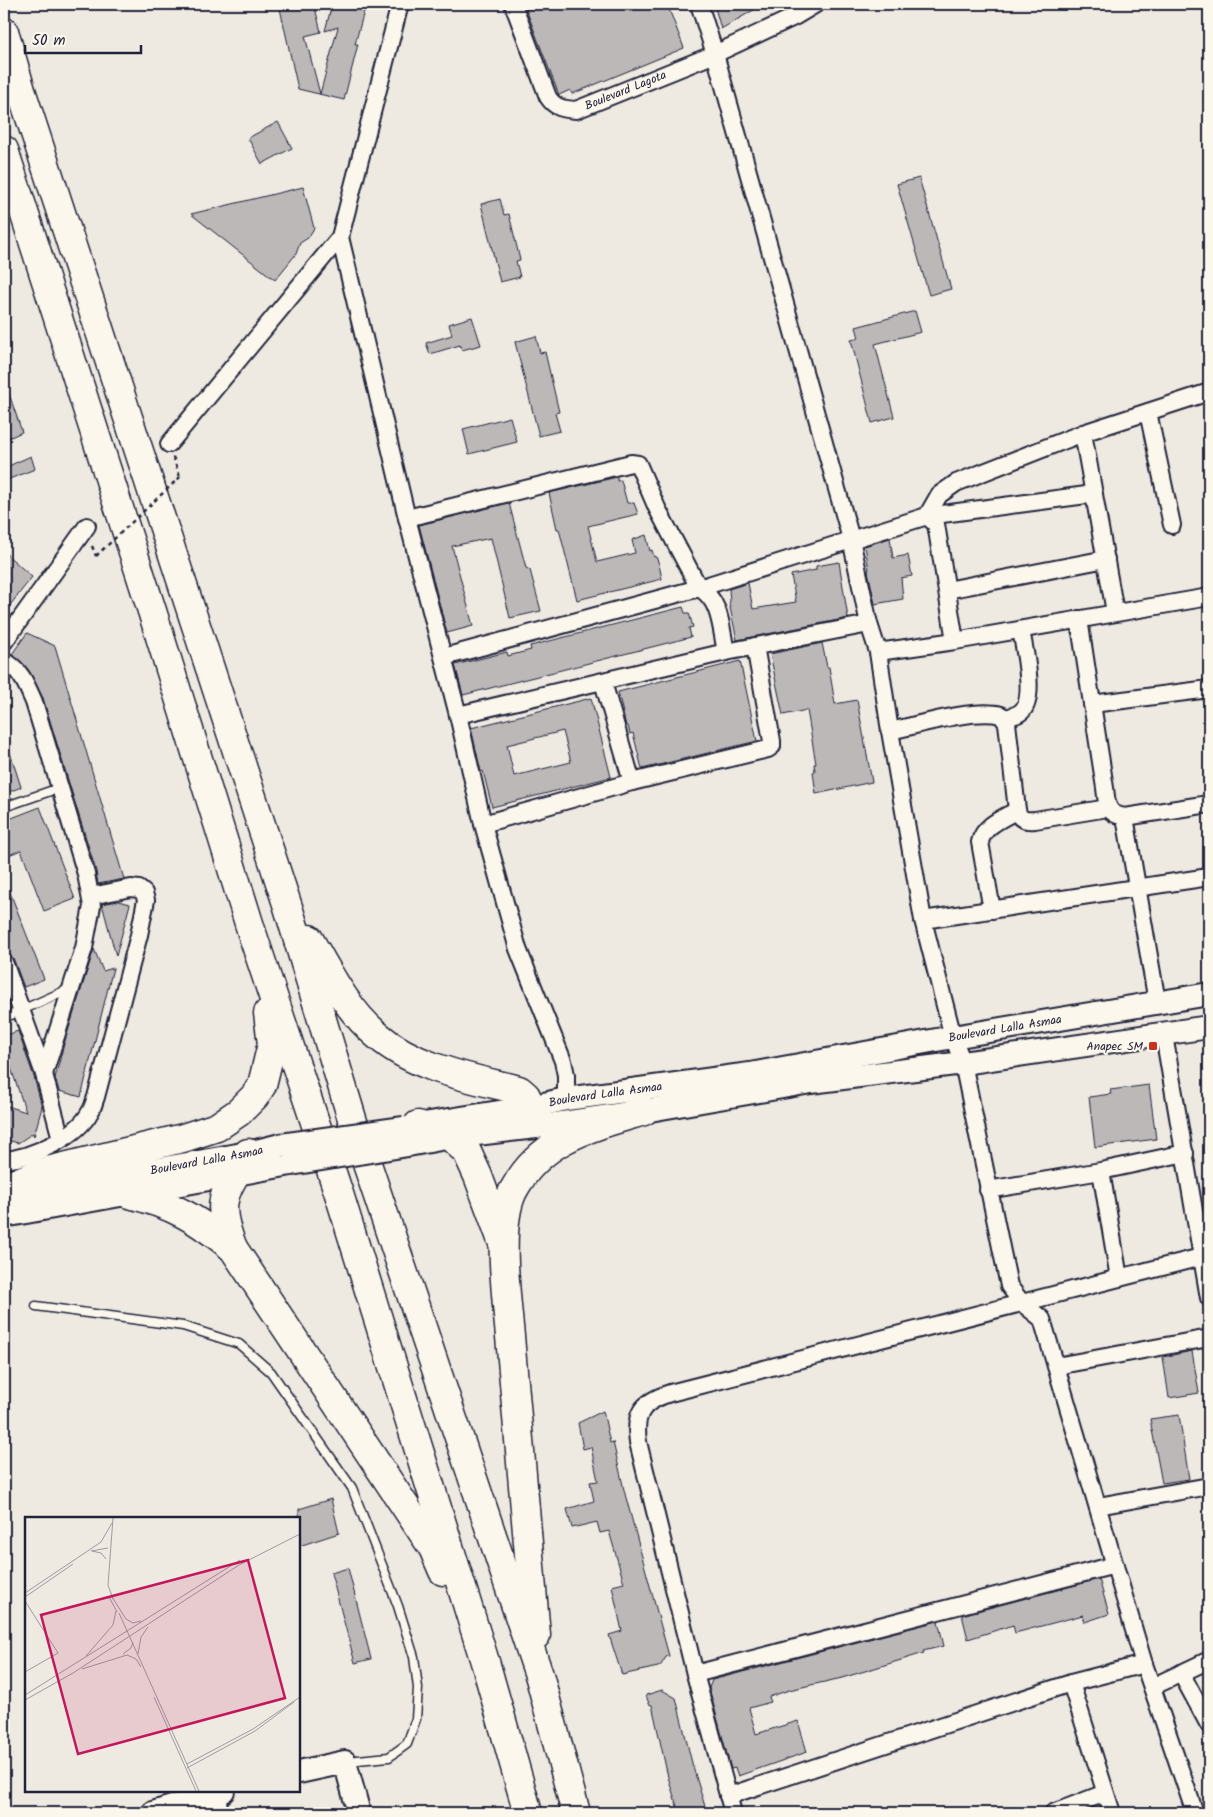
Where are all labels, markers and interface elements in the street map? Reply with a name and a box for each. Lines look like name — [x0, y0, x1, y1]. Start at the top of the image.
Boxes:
scale bar — [25, 22, 141, 54]
text: 50 m — [32, 29, 66, 53]
street label: Boulevard Lagota — [582, 65, 669, 115]
street label: Boulevard Lalla Asmaa — [947, 1009, 1063, 1047]
place label: Anapec SM — [1087, 1037, 1144, 1056]
marker: Anapec SM — [1147, 1040, 1159, 1052]
street label: Boulevard Lalla Asmaa — [547, 1076, 664, 1112]
street label: Boulevard Lalla Asmaa — [149, 1140, 266, 1180]
inset map — [25, 1517, 300, 1792]

